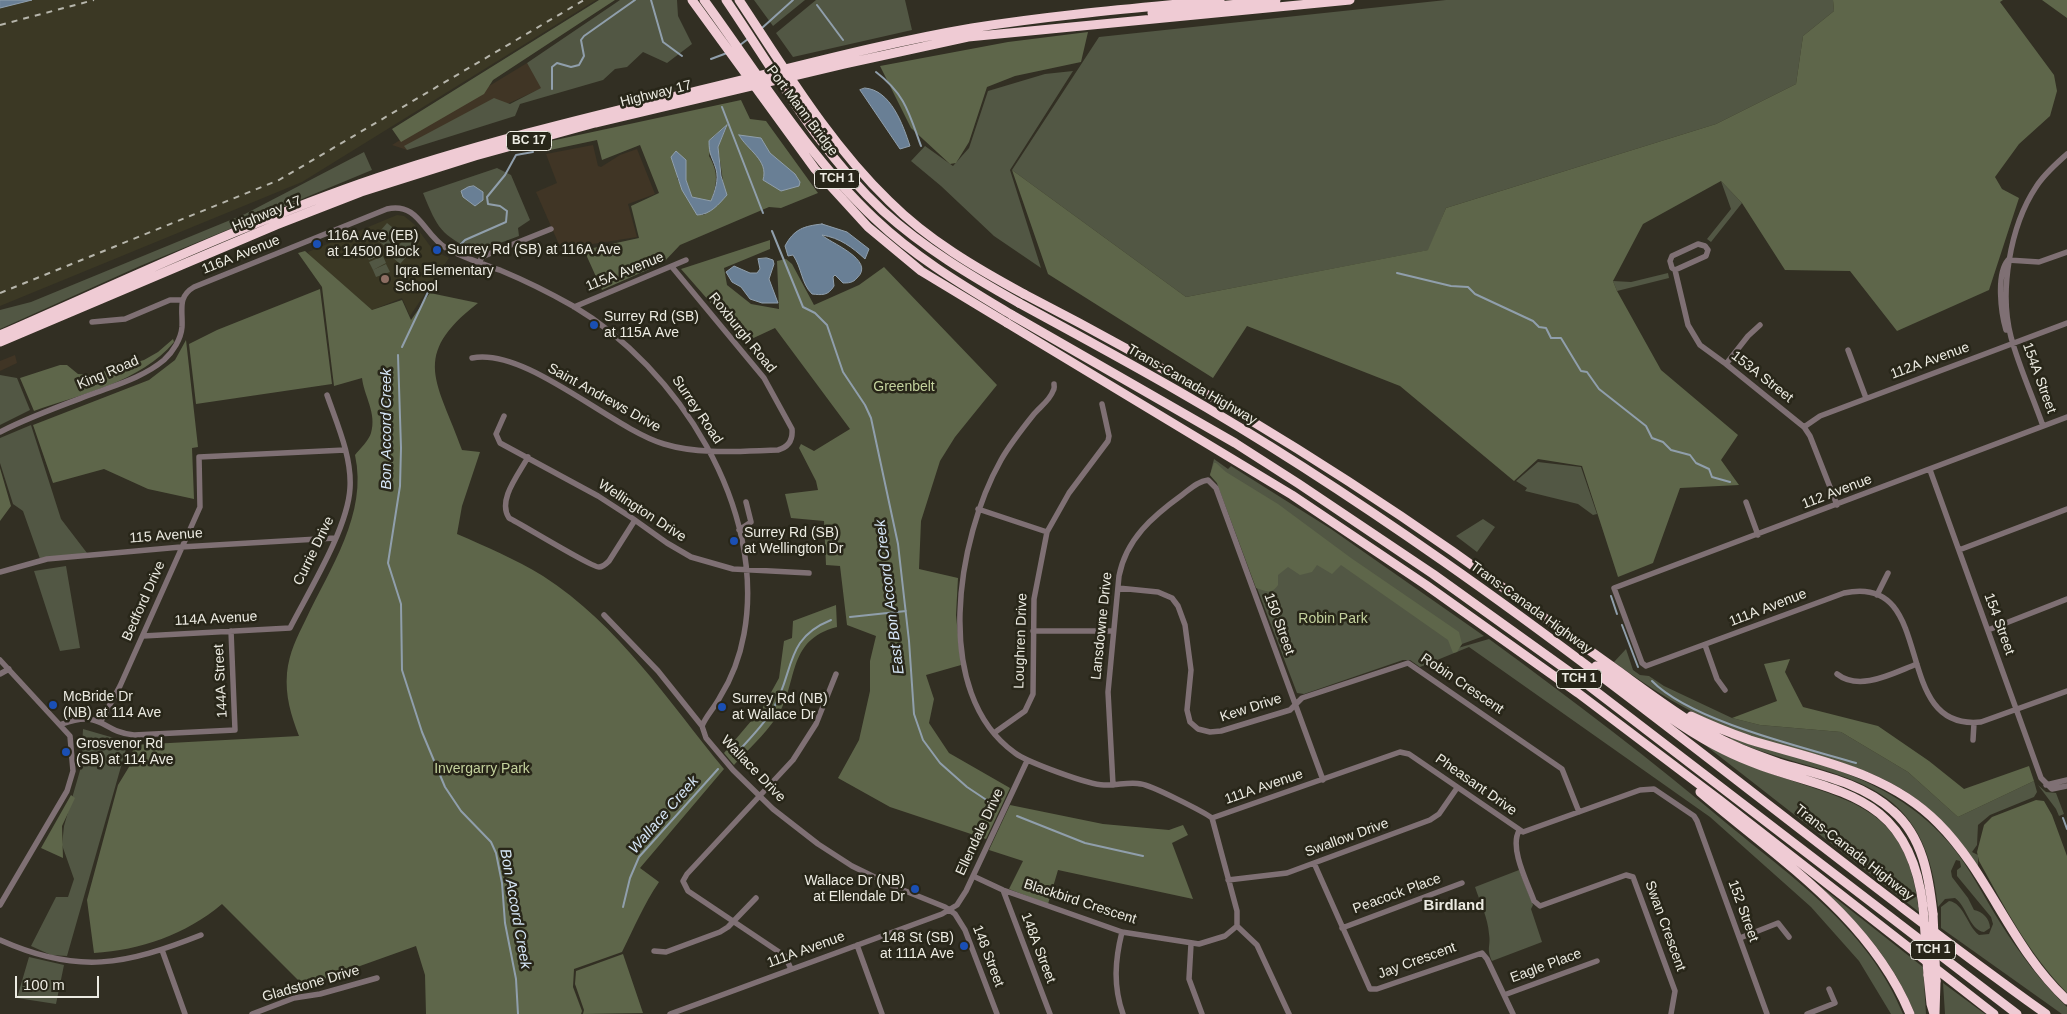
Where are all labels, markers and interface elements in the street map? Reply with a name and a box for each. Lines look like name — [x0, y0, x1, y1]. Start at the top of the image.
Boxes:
street label: Port Mann Bridge — [763, 62, 841, 160]
street label: Highway 17 — [618, 77, 694, 111]
road number: BC 17 — [506, 132, 552, 150]
road number: TCH 1 — [814, 170, 860, 188]
street label: Highway 17 — [230, 193, 304, 235]
place label: 116A Ave (EB) at 14500 Block — [327, 228, 420, 260]
street label: 116A Avenue — [199, 232, 283, 278]
marker: 116A Ave (EB) at 14500 Block — [311, 238, 323, 250]
place label: Surrey Rd (SB) at 116A Ave — [447, 242, 621, 258]
marker: Surrey Rd (SB) at 116A Ave — [431, 244, 443, 256]
street label: 115A Avenue — [583, 249, 667, 295]
place label: Iqra Elementary School — [395, 263, 494, 296]
marker: Iqra Elementary School — [379, 273, 391, 285]
street label: Roxburgh Road — [705, 290, 779, 376]
place label: Surrey Rd (SB) at 115A Ave — [604, 309, 699, 342]
marker: Surrey Rd (SB) at 115A Ave — [588, 319, 600, 331]
street label: 112A Avenue — [1888, 339, 1972, 383]
street label: 154A Street — [2018, 340, 2060, 416]
street label: Trans-Canada Highway — [1124, 341, 1260, 429]
street label: 153A Street — [1728, 348, 1796, 406]
street label: King Road — [75, 352, 141, 394]
street label: Saint Andrews Drive — [544, 360, 664, 436]
water label: Bon Accord Creek — [378, 368, 396, 490]
street label: Surrey Road — [668, 373, 726, 447]
park label: Greenbelt — [873, 379, 935, 395]
street label: 112 Avenue — [1800, 471, 1874, 513]
street label: Wellington Drive — [595, 476, 689, 546]
street label: Currie Drive — [290, 514, 338, 588]
water label: East Bon Accord Creek — [872, 519, 908, 675]
street label: 115 Avenue — [129, 525, 203, 547]
place label: Surrey Rd (SB) at Wellington Dr — [744, 525, 843, 558]
marker: Surrey Rd (SB) at Wellington Dr — [728, 535, 740, 547]
street label: Bedford Drive — [119, 558, 169, 644]
street label: Trans-Canada Highway — [1467, 558, 1595, 658]
street label: Lansdowne Drive — [1088, 571, 1116, 681]
street label: 111A Avenue — [1727, 586, 1809, 630]
street label: 150 Street — [1260, 591, 1298, 657]
street label: 154 Street — [1980, 591, 2018, 657]
street label: Loughren Drive — [1011, 593, 1031, 689]
street label: 114A Avenue — [174, 608, 258, 630]
park label: Robin Park — [1298, 611, 1368, 627]
street label: 144A Street — [211, 644, 231, 718]
street label: Robin Crescent — [1417, 650, 1507, 718]
road number: TCH 1 — [1556, 670, 1602, 689]
place label: McBride Dr (NB) at 114 Ave — [63, 689, 161, 722]
street label: Kew Drive — [1218, 690, 1284, 726]
place label: Surrey Rd (NB) at Wallace Dr — [732, 691, 828, 724]
marker: McBride Dr (NB) at 114 Ave — [47, 699, 59, 711]
marker: Surrey Rd (NB) at Wallace Dr — [716, 701, 728, 713]
street label: Wallace Drive — [717, 732, 789, 806]
place label: Grosvenor Rd (SB) at 114 Ave — [76, 736, 174, 769]
marker: Grosvenor Rd (SB) at 114 Ave — [60, 746, 72, 758]
street label: Pheasant Drive — [1432, 751, 1520, 819]
park label: Invergarry Park — [434, 761, 530, 777]
street label: 111A Avenue — [1223, 766, 1305, 808]
water label: Wallace Creek — [625, 772, 703, 858]
street label: Ellendale Drive — [952, 786, 1008, 878]
street label: Trans-Canada Highway — [1791, 801, 1917, 905]
street label: Swallow Drive — [1303, 815, 1391, 861]
water label: Bon Accord Creek — [496, 848, 534, 970]
street label: Peacock Place — [1351, 870, 1443, 918]
place label: Wallace Dr (NB) at Ellendale Dr — [804, 873, 905, 906]
street label: Blackbird Crescent — [1022, 876, 1138, 928]
street label: 152 Street — [1724, 878, 1762, 944]
street label: Swan Crescent — [1641, 879, 1689, 973]
marker: Wallace Dr (NB) at Ellendale Dr — [909, 883, 921, 895]
district label: Birdland — [1424, 897, 1484, 915]
street label: 148A Street — [1017, 910, 1059, 986]
street label: 148 Street — [969, 923, 1007, 989]
street label: 111A Avenue — [765, 928, 847, 972]
place label: 148 St (SB) at 111A Ave — [880, 930, 954, 962]
street label: Jay Crescent — [1376, 939, 1458, 983]
marker: 148 St (SB) at 111A Ave — [958, 940, 970, 952]
road number: TCH 1 — [1910, 940, 1956, 960]
street label: Eagle Place — [1508, 945, 1584, 987]
street label: Gladstone Drive — [260, 962, 362, 1006]
scale bar — [18, 966, 101, 998]
text: 100 m — [23, 976, 65, 993]

